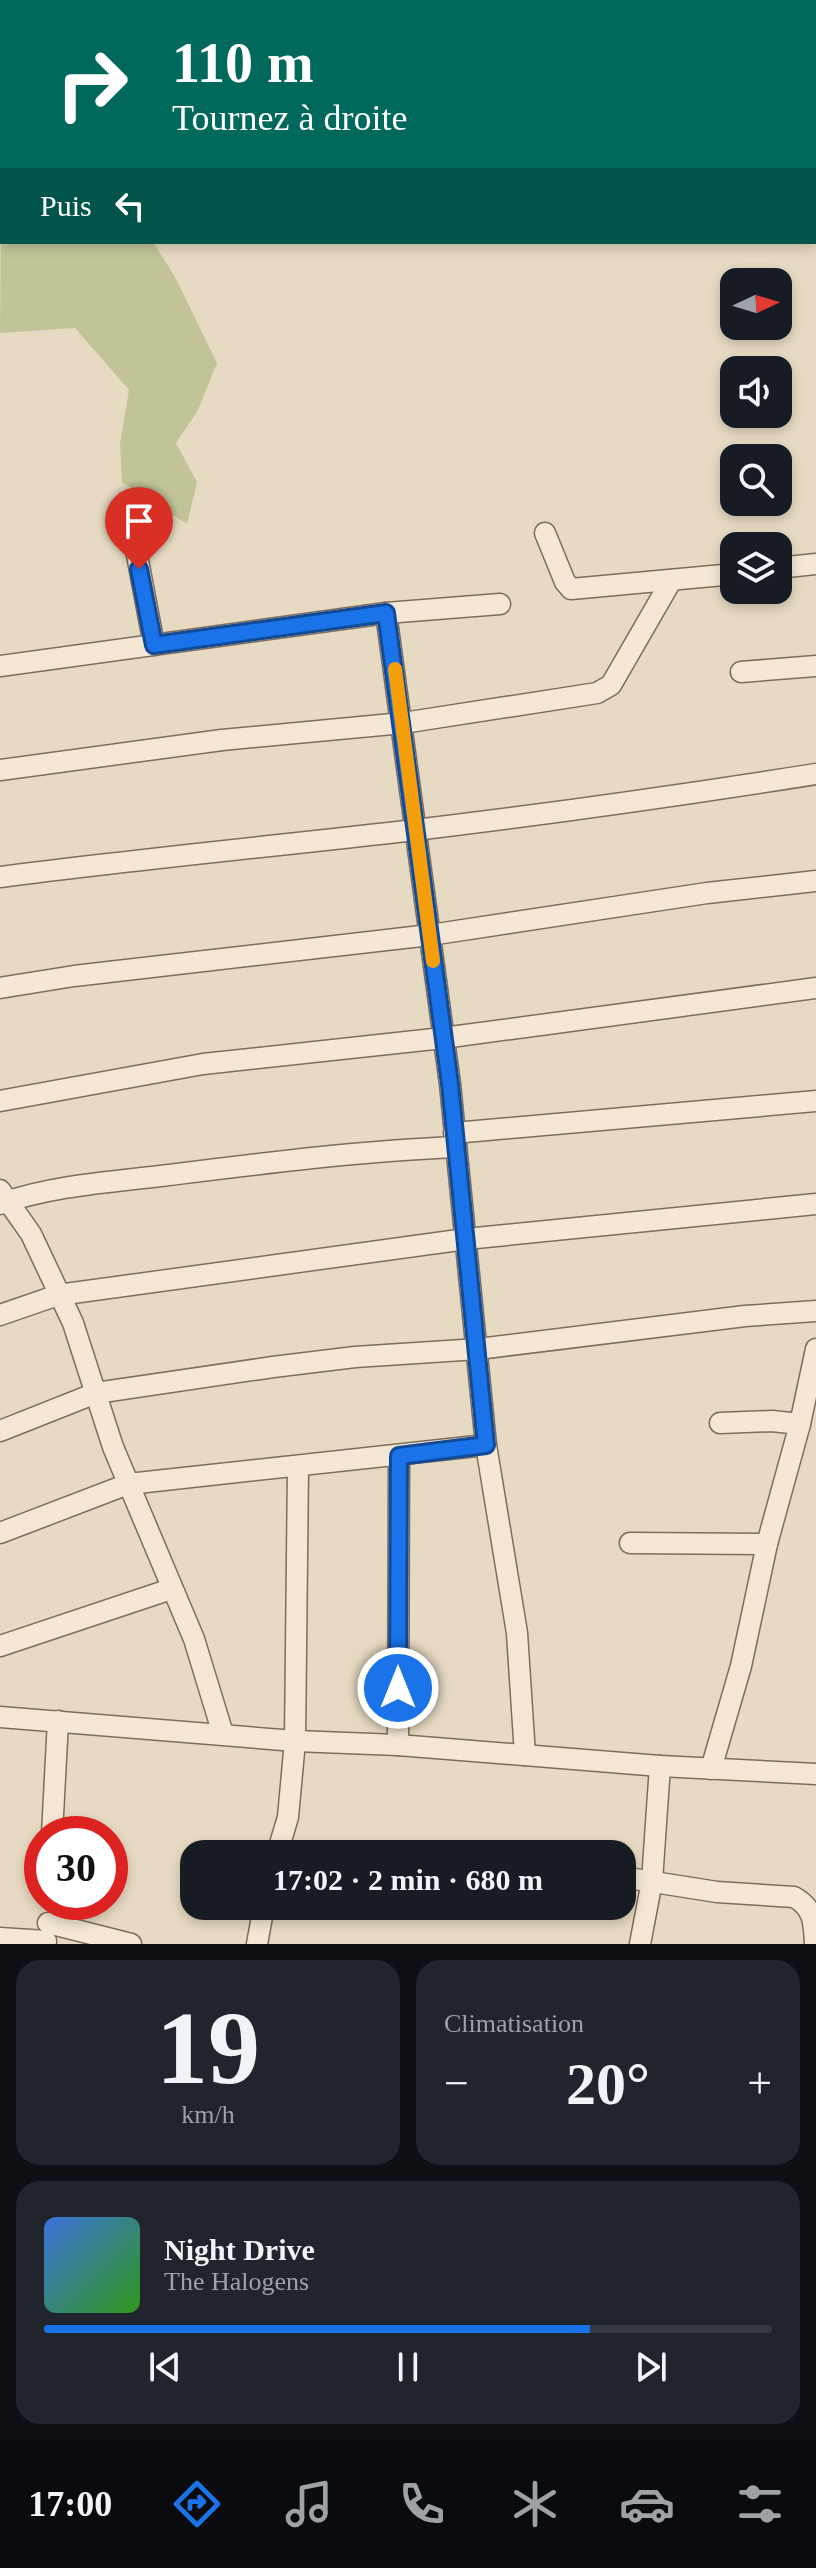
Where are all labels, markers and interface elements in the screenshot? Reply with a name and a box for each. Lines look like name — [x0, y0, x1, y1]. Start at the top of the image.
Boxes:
icon: right — [40, 32, 144, 136]
text: 110 m — [172, 32, 314, 94]
text: Tournez à droite — [172, 98, 407, 138]
icon: left — [108, 184, 152, 228]
text: Puis — [40, 189, 92, 222]
north arrow — [720, 268, 792, 340]
map controls — [720, 268, 792, 604]
button: sound — [720, 356, 792, 428]
button: search — [720, 444, 792, 516]
pin — [105, 487, 173, 569]
icon: arrive — [117, 499, 161, 543]
button: layers — [720, 532, 792, 604]
position arrow — [356, 1646, 440, 1730]
speed limit sign: 30 — [24, 1816, 128, 1920]
text: 17:02 · 2 min · 680 m — [273, 1863, 543, 1896]
text: 19 — [156, 1990, 260, 2105]
text: Climatisation — [444, 2009, 584, 2038]
text: 20° — [566, 2051, 650, 2117]
text: − — [444, 2059, 469, 2108]
text: + — [747, 2059, 772, 2108]
text: km/h — [181, 2100, 235, 2129]
text: Night Drive — [164, 2233, 315, 2266]
text: The Halogens — [164, 2267, 309, 2296]
icon: previous — [143, 2345, 187, 2389]
icon: pause — [386, 2345, 430, 2389]
icon: next — [629, 2345, 673, 2389]
icon: directions — [169, 2476, 225, 2532]
icon: music — [281, 2476, 337, 2532]
icon: phone — [394, 2476, 450, 2532]
icon: climate — [507, 2476, 563, 2532]
icon: car — [619, 2476, 675, 2532]
icon: filters — [732, 2476, 788, 2532]
text: 17:00 — [28, 2484, 112, 2524]

